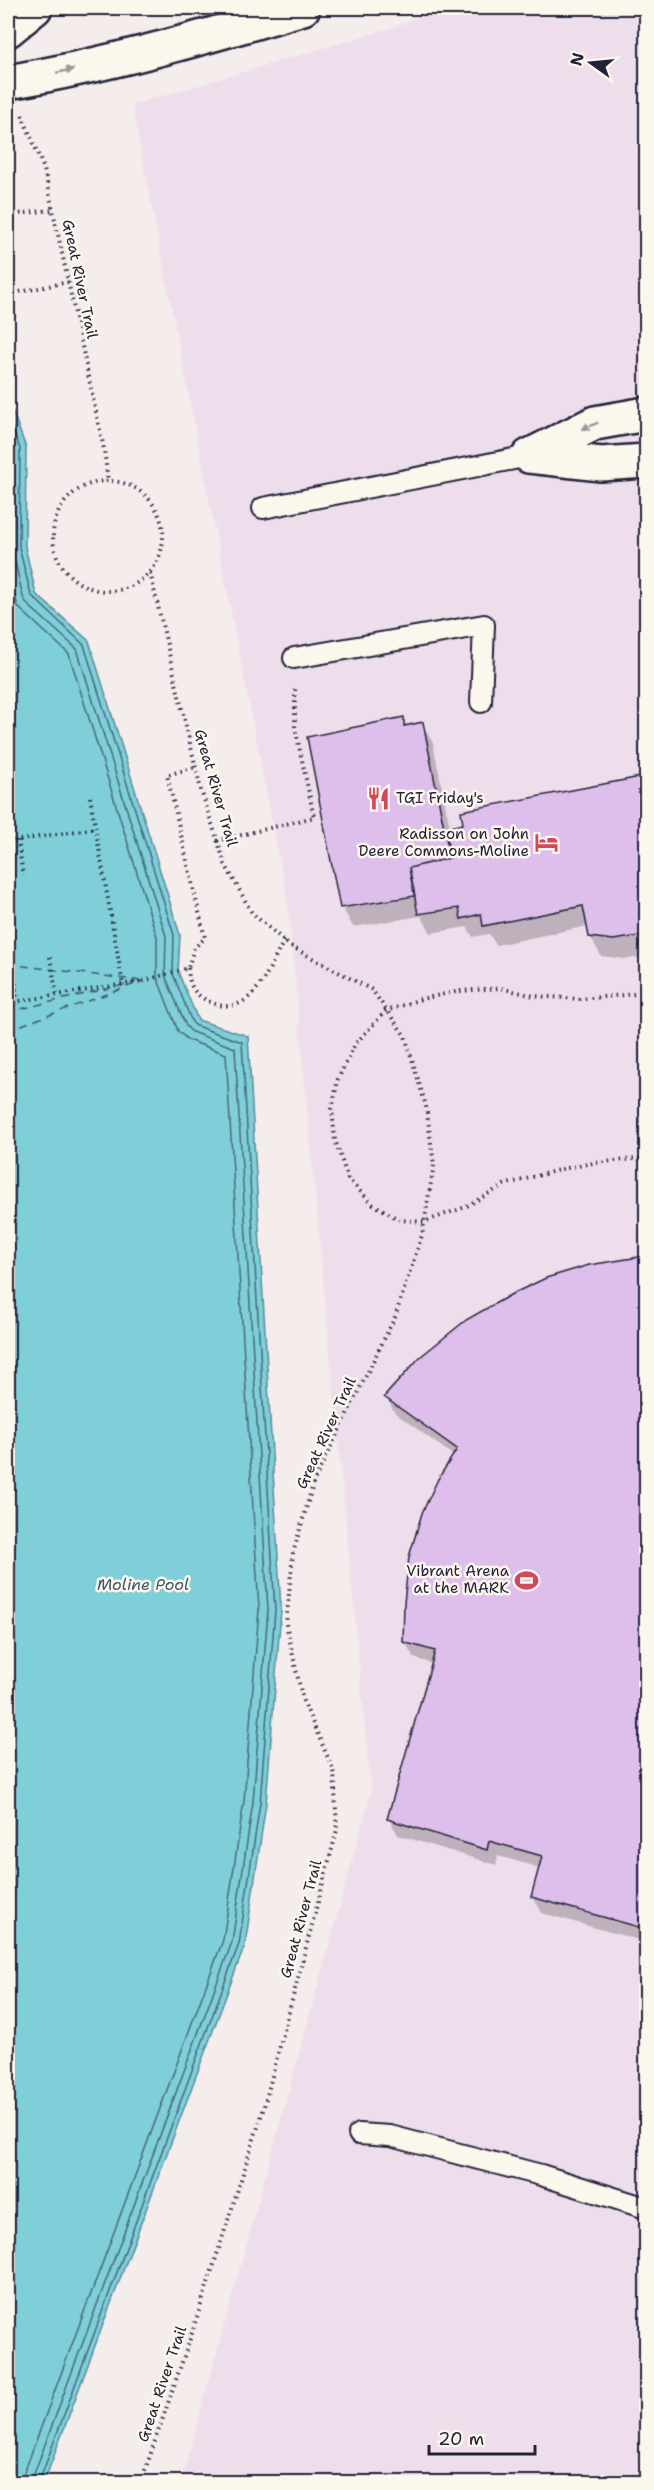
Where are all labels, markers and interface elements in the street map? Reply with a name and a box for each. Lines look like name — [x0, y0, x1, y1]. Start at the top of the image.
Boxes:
north arrow — [561, 33, 621, 93]
text: N — [565, 50, 589, 68]
one-way arrow — [56, 66, 75, 75]
street label: Great River Trail — [58, 218, 102, 341]
one-way arrow — [580, 421, 598, 431]
street label: Great River Trail — [190, 727, 242, 850]
restaurant icon: TGI Friday's — [365, 785, 391, 811]
place label: TGI Friday's — [396, 788, 484, 808]
place label: Radisson on John Deere Commons-Moline — [358, 824, 529, 861]
hotel icon: Radisson on John Deere Commons-Moline — [534, 830, 560, 856]
street label: Great River Trail — [291, 1373, 361, 1492]
place label: Vibrant Arena at the MARK — [406, 1561, 510, 1598]
sports icon: Vibrant Arena at the MARK — [514, 1567, 540, 1593]
water label: Moline Pool — [97, 1574, 189, 1595]
street label: Great River Trail — [276, 1857, 326, 1980]
street label: Great River Trail — [133, 2323, 191, 2445]
scale bar — [429, 2418, 536, 2456]
text: 20 m — [438, 2427, 484, 2451]

